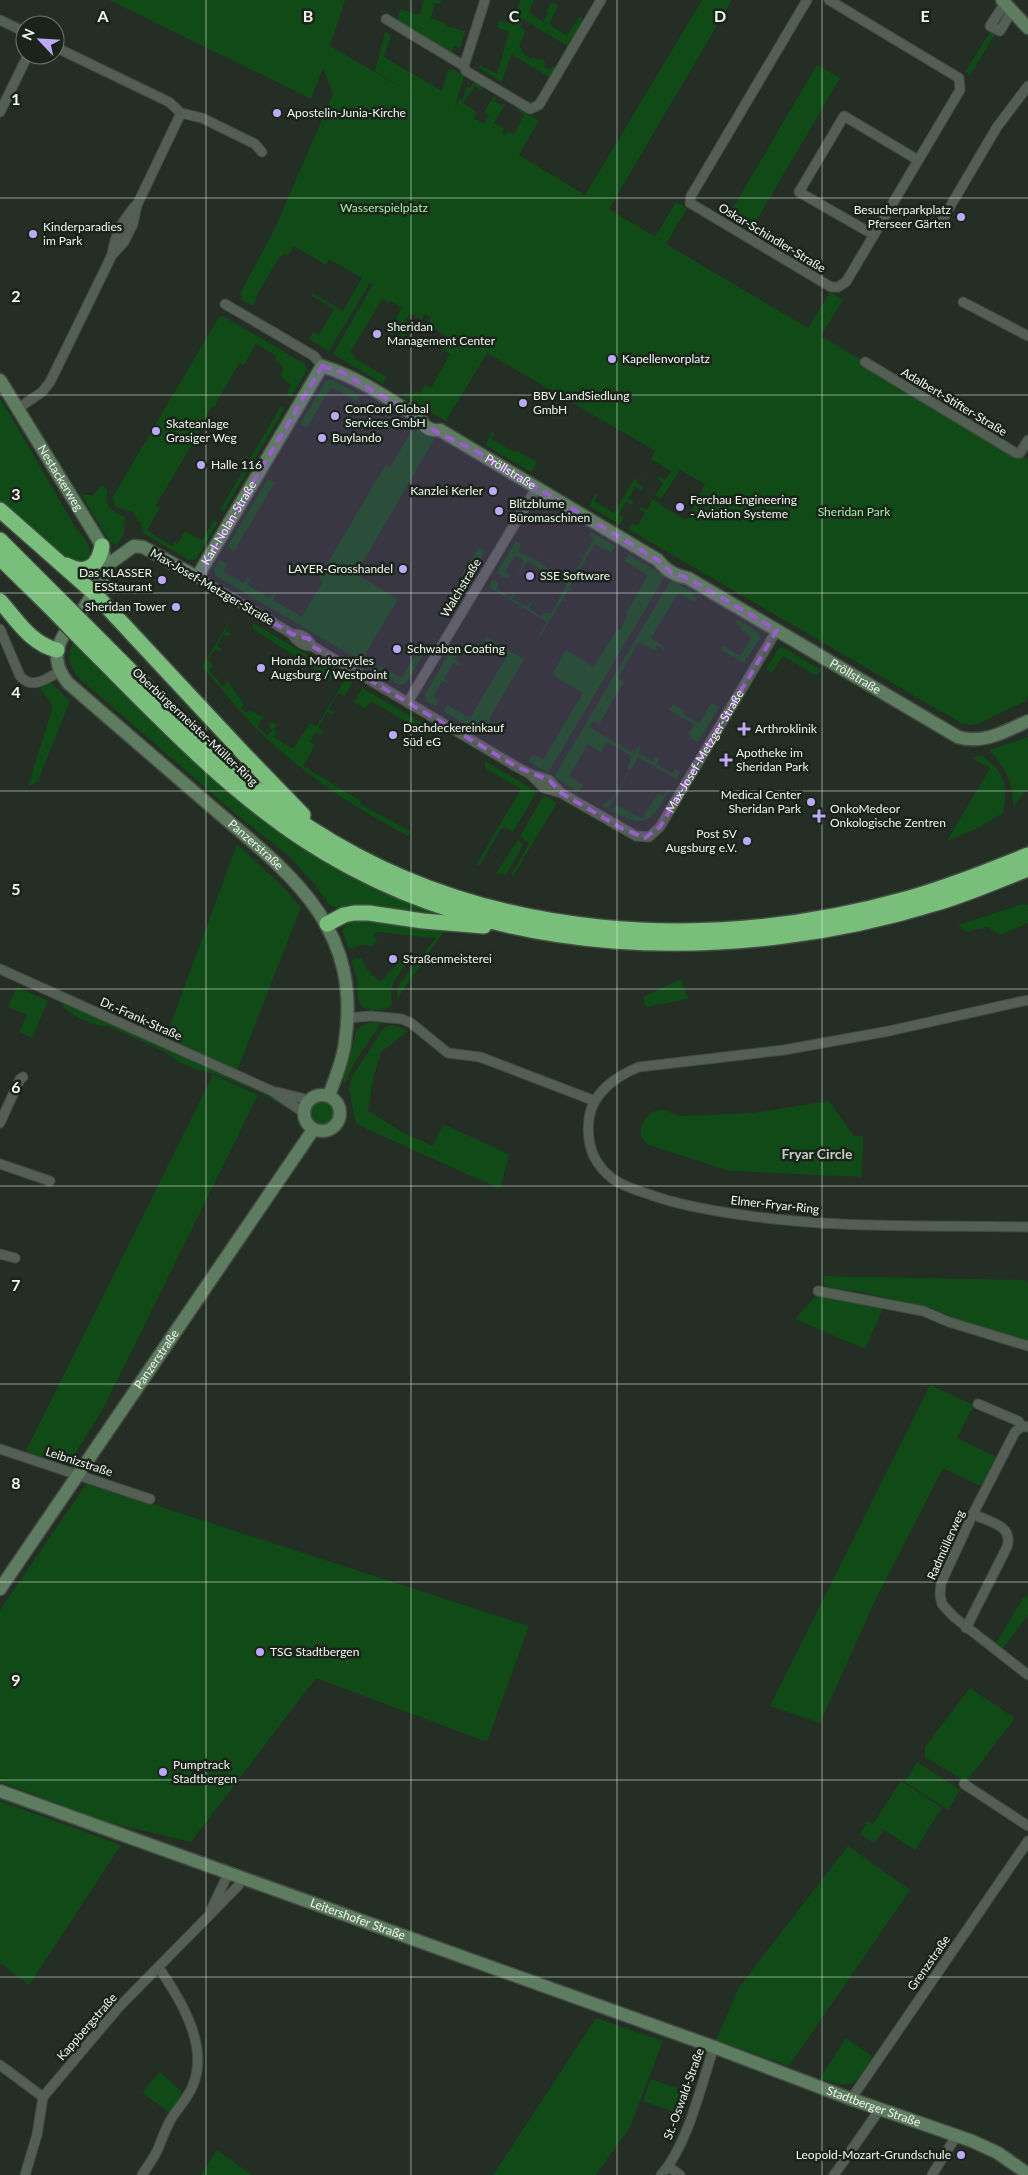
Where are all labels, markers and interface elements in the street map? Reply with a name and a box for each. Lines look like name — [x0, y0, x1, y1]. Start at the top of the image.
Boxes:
text: A — [96, 6, 109, 25]
text: B — [303, 6, 313, 25]
text: C — [509, 6, 520, 25]
text: D — [714, 6, 726, 25]
text: E — [920, 6, 930, 25]
north arrow — [15, 15, 65, 65]
text: N — [18, 26, 38, 43]
text: 1 — [11, 89, 21, 108]
place label: Apostelin-Junia-Kirche — [287, 105, 406, 120]
marker: Apostelin-Junia-Kirche — [271, 107, 283, 119]
park label: Wasserspielplatz — [340, 200, 429, 215]
street label: Oskar-Schindler-Straße — [716, 200, 829, 276]
place label: Besucherparkplatz Pferseer Gärten — [854, 202, 952, 231]
marker: Besucherparkplatz Pferseer Gärten — [955, 211, 967, 223]
place label: Kinderparadies im Park — [43, 219, 122, 248]
marker: Kinderparadies im Park — [27, 228, 39, 240]
text: 2 — [11, 286, 21, 305]
place label: Sheridan Management Center — [387, 319, 496, 348]
marker: Sheridan Management Center — [371, 328, 383, 340]
place label: Kapellenvorplatz — [622, 351, 710, 366]
marker: Kapellenvorplatz — [606, 353, 618, 365]
street label: Adalbert-Stifter-Straße — [899, 364, 1010, 439]
place label: BBV LandSiedlung GmbH — [533, 388, 629, 417]
marker: BBV LandSiedlung GmbH — [517, 397, 529, 409]
place label: ConCord Global Services GmbH — [345, 401, 429, 430]
marker: ConCord Global Services GmbH — [329, 410, 341, 422]
place label: Skateanlage Grasiger Weg — [166, 416, 237, 445]
marker: Skateanlage Grasiger Weg — [150, 425, 162, 437]
place label: Buylando — [332, 430, 382, 445]
marker: Buylando — [316, 432, 328, 444]
street label: Nestackerweg — [35, 442, 87, 514]
street label: Pröllstraße — [482, 451, 539, 492]
place label: Halle 116 — [211, 457, 262, 472]
marker: Halle 116 — [195, 459, 207, 471]
street label: Karl-Nolan-Straße — [198, 478, 259, 568]
place label: Kanzlei Kerler — [410, 483, 484, 498]
text: 3 — [11, 484, 21, 503]
marker: Kanzlei Kerler — [487, 485, 499, 497]
place label: Ferchau Engineering - Aviation Systeme — [690, 492, 797, 521]
place label: Blitzblume Büromaschinen — [509, 496, 590, 525]
marker: Ferchau Engineering - Aviation Systeme — [674, 501, 686, 513]
park label: Sheridan Park — [818, 504, 891, 519]
marker: Blitzblume Büromaschinen — [493, 505, 505, 517]
street label: Max-Josef-Metzger-Straße — [148, 545, 277, 628]
street label: Walchstraße — [437, 556, 484, 620]
place label: LAYER-Grosshandel — [288, 561, 393, 576]
marker: LAYER-Grosshandel — [397, 563, 409, 575]
place label: Das KLASSER ESStaurant — [79, 565, 153, 594]
place label: SSE Software — [540, 568, 610, 583]
marker: SSE Software — [524, 570, 536, 582]
marker: Das KLASSER ESStaurant — [156, 574, 168, 586]
place label: Sheridan Tower — [85, 599, 167, 614]
marker: Sheridan Tower — [170, 601, 182, 613]
place label: Schwaben Coating — [407, 641, 505, 656]
marker: Schwaben Coating — [391, 643, 403, 655]
place label: Honda Motorcycles Augsburg / Westpoint — [271, 653, 388, 682]
street label: Pröllstraße — [827, 655, 884, 697]
marker: Honda Motorcycles Augsburg / Westpoint — [255, 662, 267, 674]
street label: Oberbürgermeister-Müller-Ring — [129, 664, 261, 789]
text: 4 — [11, 682, 21, 701]
street label: Max-Josef-Metzger-Straße — [662, 687, 747, 815]
place label: Dachdeckereinkauf Süd eG — [403, 720, 505, 749]
place label: Arthroklinik — [755, 721, 818, 736]
marker: Arthroklinik — [737, 722, 751, 736]
marker: Dachdeckereinkauf Süd eG — [387, 729, 399, 741]
place label: Apotheke im Sheridan Park — [736, 745, 809, 774]
marker: Apotheke im Sheridan Park — [720, 754, 732, 766]
place label: Medical Center Sheridan Park — [721, 787, 802, 816]
marker: Medical Center Sheridan Park — [805, 796, 817, 808]
place label: OnkoMedeor Onkologische Zentren — [830, 801, 946, 830]
marker: OnkoMedeor Onkologische Zentren — [812, 809, 826, 823]
street label: Panzerstraße — [225, 816, 287, 873]
place label: Post SV Augsburg e.V. — [666, 826, 738, 855]
marker: Post SV Augsburg e.V. — [741, 835, 753, 847]
text: 5 — [11, 879, 21, 898]
place label: Straßenmeisterei — [403, 951, 492, 966]
marker: Straßenmeisterei — [387, 953, 399, 965]
street label: Dr.-Frank-Straße — [98, 994, 184, 1043]
text: 6 — [11, 1077, 21, 1096]
district label: Fryar Circle — [782, 1145, 853, 1162]
street label: Elmer-Fryar-Ring — [730, 1192, 820, 1217]
text: 7 — [11, 1275, 21, 1294]
street label: Panzerstraße — [131, 1326, 182, 1392]
street label: Leibnizstraße — [44, 1444, 115, 1479]
text: 8 — [11, 1473, 21, 1492]
street label: Radmüllerweg — [923, 1508, 968, 1582]
place label: TSG Stadtbergen — [270, 1644, 359, 1659]
marker: TSG Stadtbergen — [254, 1646, 266, 1658]
text: 9 — [11, 1670, 21, 1689]
place label: Pumptrack Stadtbergen — [173, 1757, 237, 1786]
marker: Pumptrack Stadtbergen — [157, 1766, 169, 1778]
street label: Leitershofer Straße — [308, 1895, 408, 1943]
street label: Grenzstraße — [904, 1932, 953, 1993]
street label: Kappbergstraße — [53, 1990, 120, 2063]
street label: St.-Oswald-Straße — [660, 2046, 707, 2141]
street label: Stadtberger Straße — [825, 2083, 923, 2130]
place label: Leopold-Mozart-Grundschule — [796, 2147, 951, 2162]
marker: Leopold-Mozart-Grundschule — [955, 2149, 967, 2161]

